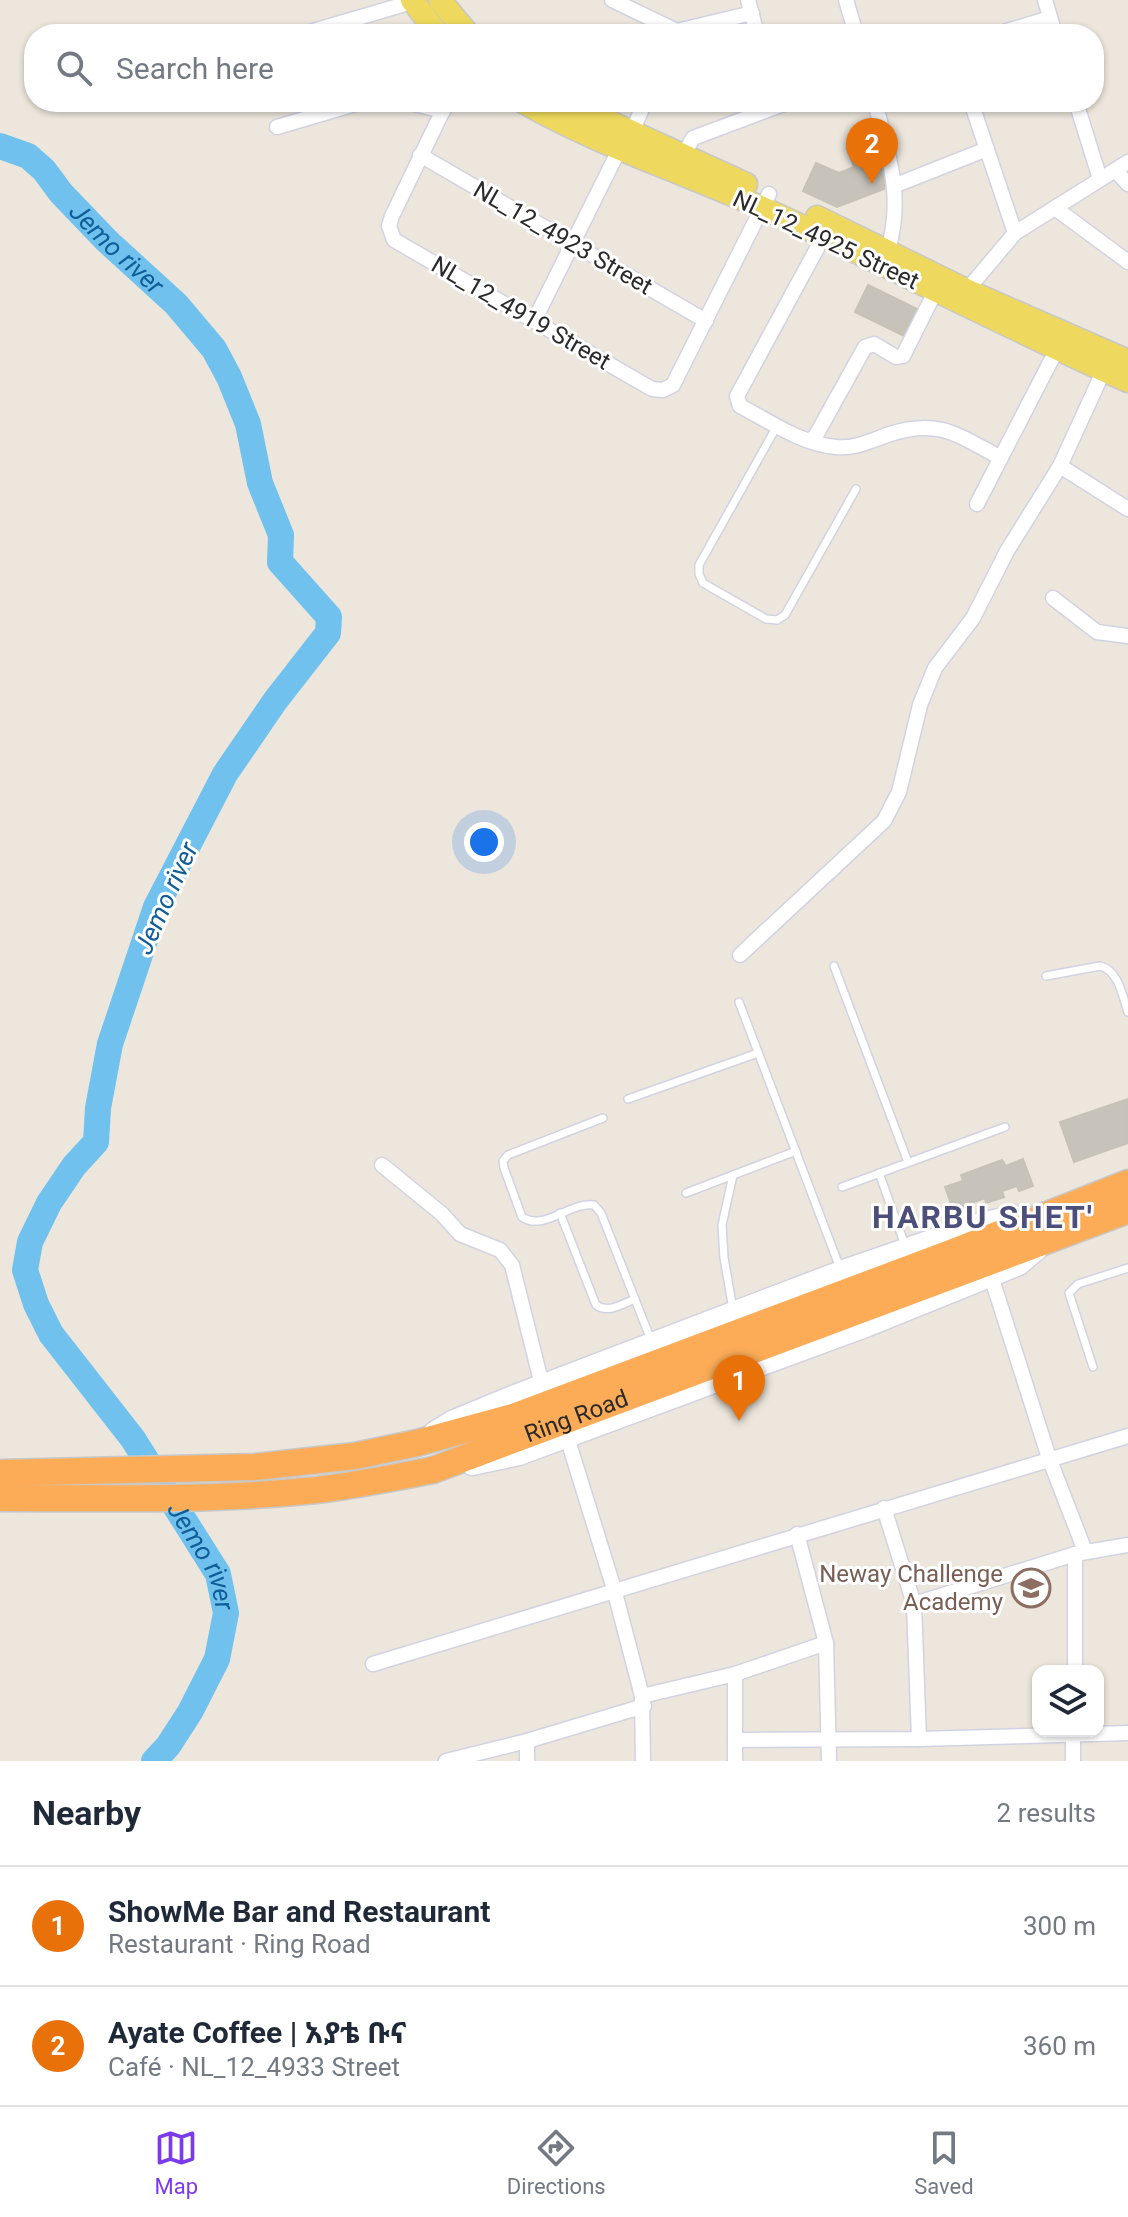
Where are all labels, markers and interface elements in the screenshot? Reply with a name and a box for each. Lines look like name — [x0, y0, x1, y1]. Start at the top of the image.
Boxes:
search box — [24, 24, 1104, 112]
icon: search — [52, 46, 96, 90]
text: Search here — [116, 51, 274, 86]
pin: 2 — [846, 118, 898, 184]
street label: NL_12_4923 Street — [469, 175, 658, 301]
street label: NL_12_4925 Street — [729, 185, 924, 295]
water label: Jemo river — [63, 196, 171, 301]
street label: NL_12_4919 Street — [427, 250, 616, 376]
your location — [464, 822, 504, 862]
water label: Jemo river — [128, 836, 204, 958]
district label: HARBU SHET' — [872, 1198, 1094, 1236]
pin: 1 — [713, 1355, 765, 1421]
street label: Ring Road — [521, 1384, 632, 1448]
water label: Jemo river — [161, 1496, 240, 1614]
place label: Neway Challenge Academy — [819, 1560, 1004, 1616]
school or university icon: Neway Challenge Academy — [1010, 1567, 1052, 1609]
map controls — [1032, 1665, 1104, 1737]
button: layers — [1032, 1665, 1104, 1737]
text: Nearby — [32, 1793, 141, 1833]
text: 2 results — [997, 1798, 1096, 1828]
text: ShowMe Bar and Restaurant — [108, 1894, 490, 1929]
text: 1 — [51, 1911, 65, 1941]
text: 300 m — [1023, 1911, 1096, 1941]
text: Restaurant · Ring Road — [108, 1929, 371, 1959]
text: Ayate Coffee | አያቴ ቡና — [108, 2015, 407, 2050]
text: 2 — [51, 2031, 65, 2061]
text: 360 m — [1023, 2031, 1096, 2061]
text: Café · NL_12_4933 Street — [108, 2052, 400, 2082]
tab: Map — [154, 2126, 198, 2199]
tab: Directions — [507, 2126, 606, 2199]
tab: Saved — [914, 2126, 974, 2199]

